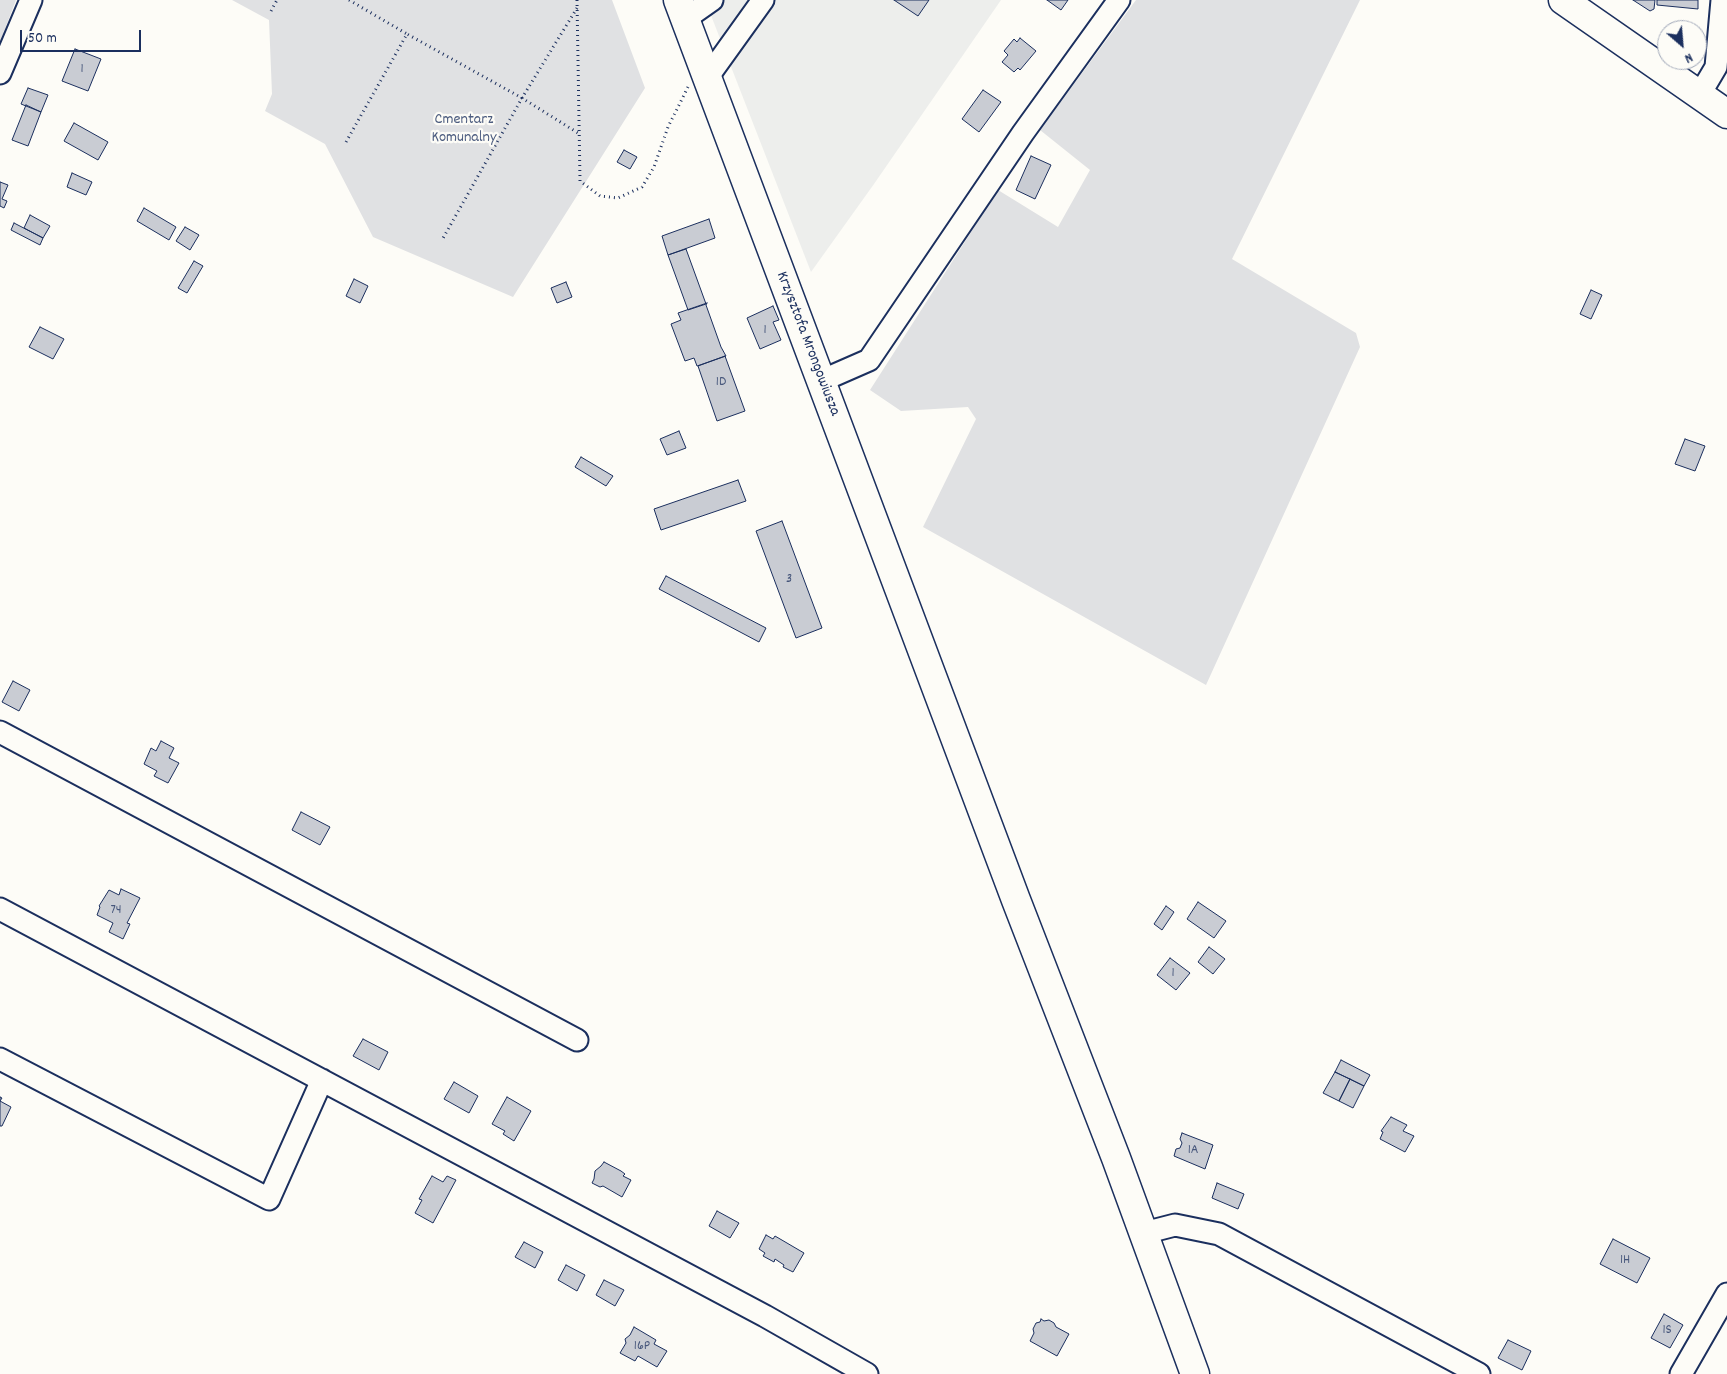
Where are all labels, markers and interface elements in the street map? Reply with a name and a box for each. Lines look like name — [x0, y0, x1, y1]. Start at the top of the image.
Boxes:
scale bar — [22, 20, 144, 52]
north arrow — [1657, 20, 1707, 70]
text: 50 m — [28, 28, 57, 50]
text: N — [1681, 47, 1696, 68]
house number: 1 — [80, 62, 84, 78]
park label: Cmentarz Komunalny — [432, 111, 496, 149]
street label: Krzysztofa Mrongowiusza — [771, 269, 843, 419]
house number: 1 — [763, 323, 767, 339]
house number: 1D — [716, 375, 726, 391]
house number: 3 — [786, 572, 792, 588]
house number: 74 — [110, 903, 122, 919]
house number: 1 — [1171, 966, 1175, 982]
house number: 1A — [1188, 1143, 1198, 1159]
house number: 1H — [1620, 1253, 1630, 1269]
house number: 1S — [1662, 1323, 1672, 1339]
house number: 16P — [634, 1339, 650, 1355]

